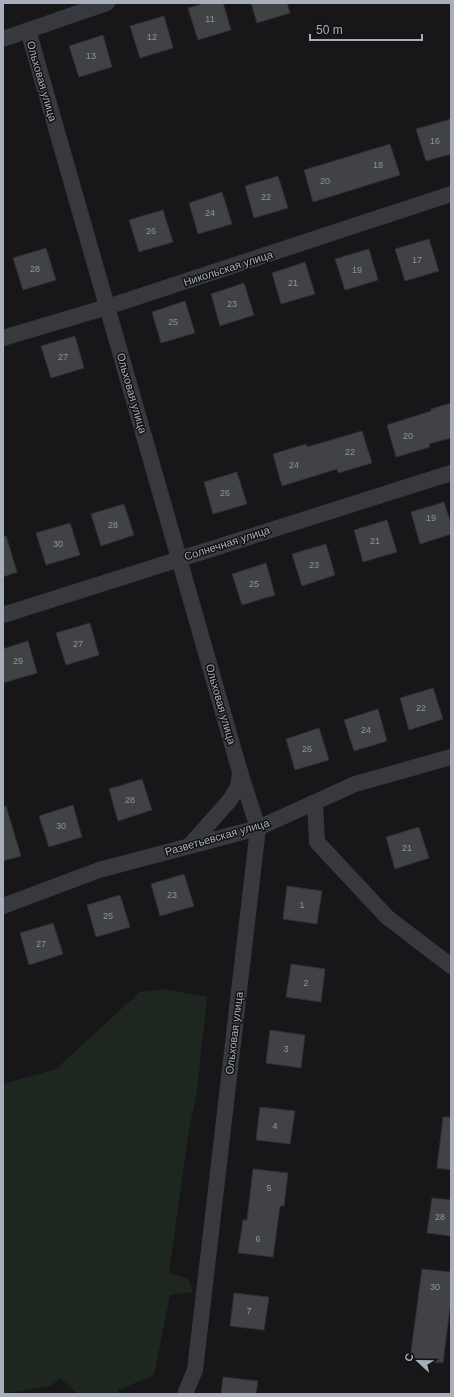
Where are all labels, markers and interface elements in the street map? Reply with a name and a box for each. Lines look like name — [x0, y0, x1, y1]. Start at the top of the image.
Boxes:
house number: 11 — [205, 14, 215, 24]
scale bar — [310, 16, 422, 42]
text: 50 m — [316, 23, 343, 37]
house number: 12 — [147, 32, 157, 42]
street label: Ольховая улица — [25, 39, 59, 123]
house number: 13 — [86, 51, 96, 61]
house number: 16 — [430, 136, 440, 146]
house number: 18 — [373, 160, 383, 170]
house number: 20 — [320, 176, 330, 186]
house number: 22 — [261, 192, 271, 202]
house number: 24 — [205, 208, 215, 218]
house number: 26 — [146, 226, 156, 236]
street label: Никольская улица — [182, 248, 275, 288]
house number: 17 — [412, 255, 422, 265]
house number: 28 — [30, 264, 40, 274]
house number: 19 — [352, 265, 362, 275]
house number: 21 — [288, 278, 298, 288]
house number: 23 — [227, 299, 237, 309]
house number: 25 — [168, 317, 178, 327]
street label: Ольховая улица — [115, 351, 149, 435]
house number: 27 — [58, 352, 68, 362]
house number: 20 — [403, 431, 413, 441]
house number: 22 — [345, 447, 355, 457]
house number: 24 — [289, 460, 299, 470]
house number: 26 — [220, 488, 230, 498]
house number: 19 — [426, 513, 436, 523]
house number: 28 — [108, 520, 118, 530]
street label: Солнечная улица — [183, 523, 272, 562]
house number: 21 — [370, 536, 380, 546]
house number: 30 — [53, 539, 63, 549]
house number: 23 — [309, 560, 319, 570]
house number: 25 — [249, 579, 259, 589]
house number: 27 — [73, 639, 83, 649]
house number: 29 — [13, 656, 23, 666]
street label: Ольховая улица — [204, 662, 238, 746]
house number: 22 — [416, 703, 426, 713]
house number: 24 — [361, 725, 371, 735]
house number: 26 — [302, 744, 312, 754]
house number: 28 — [125, 795, 135, 805]
street label: Разветьевская улица — [163, 816, 271, 858]
house number: 30 — [56, 821, 66, 831]
house number: 21 — [402, 843, 412, 853]
house number: 23 — [167, 890, 177, 900]
house number: 1 — [299, 900, 305, 910]
house number: 25 — [103, 911, 113, 921]
house number: 27 — [36, 939, 46, 949]
house number: 2 — [303, 978, 309, 988]
street label: Ольховая улица — [223, 990, 245, 1075]
house number: 3 — [283, 1044, 289, 1054]
house number: 4 — [272, 1121, 278, 1131]
house number: 5 — [266, 1183, 272, 1193]
house number: 28 — [435, 1212, 445, 1222]
house number: 6 — [255, 1234, 261, 1244]
house number: 30 — [430, 1282, 440, 1292]
house number: 7 — [246, 1306, 252, 1316]
north arrow — [398, 1341, 438, 1381]
text: С — [402, 1351, 416, 1363]

